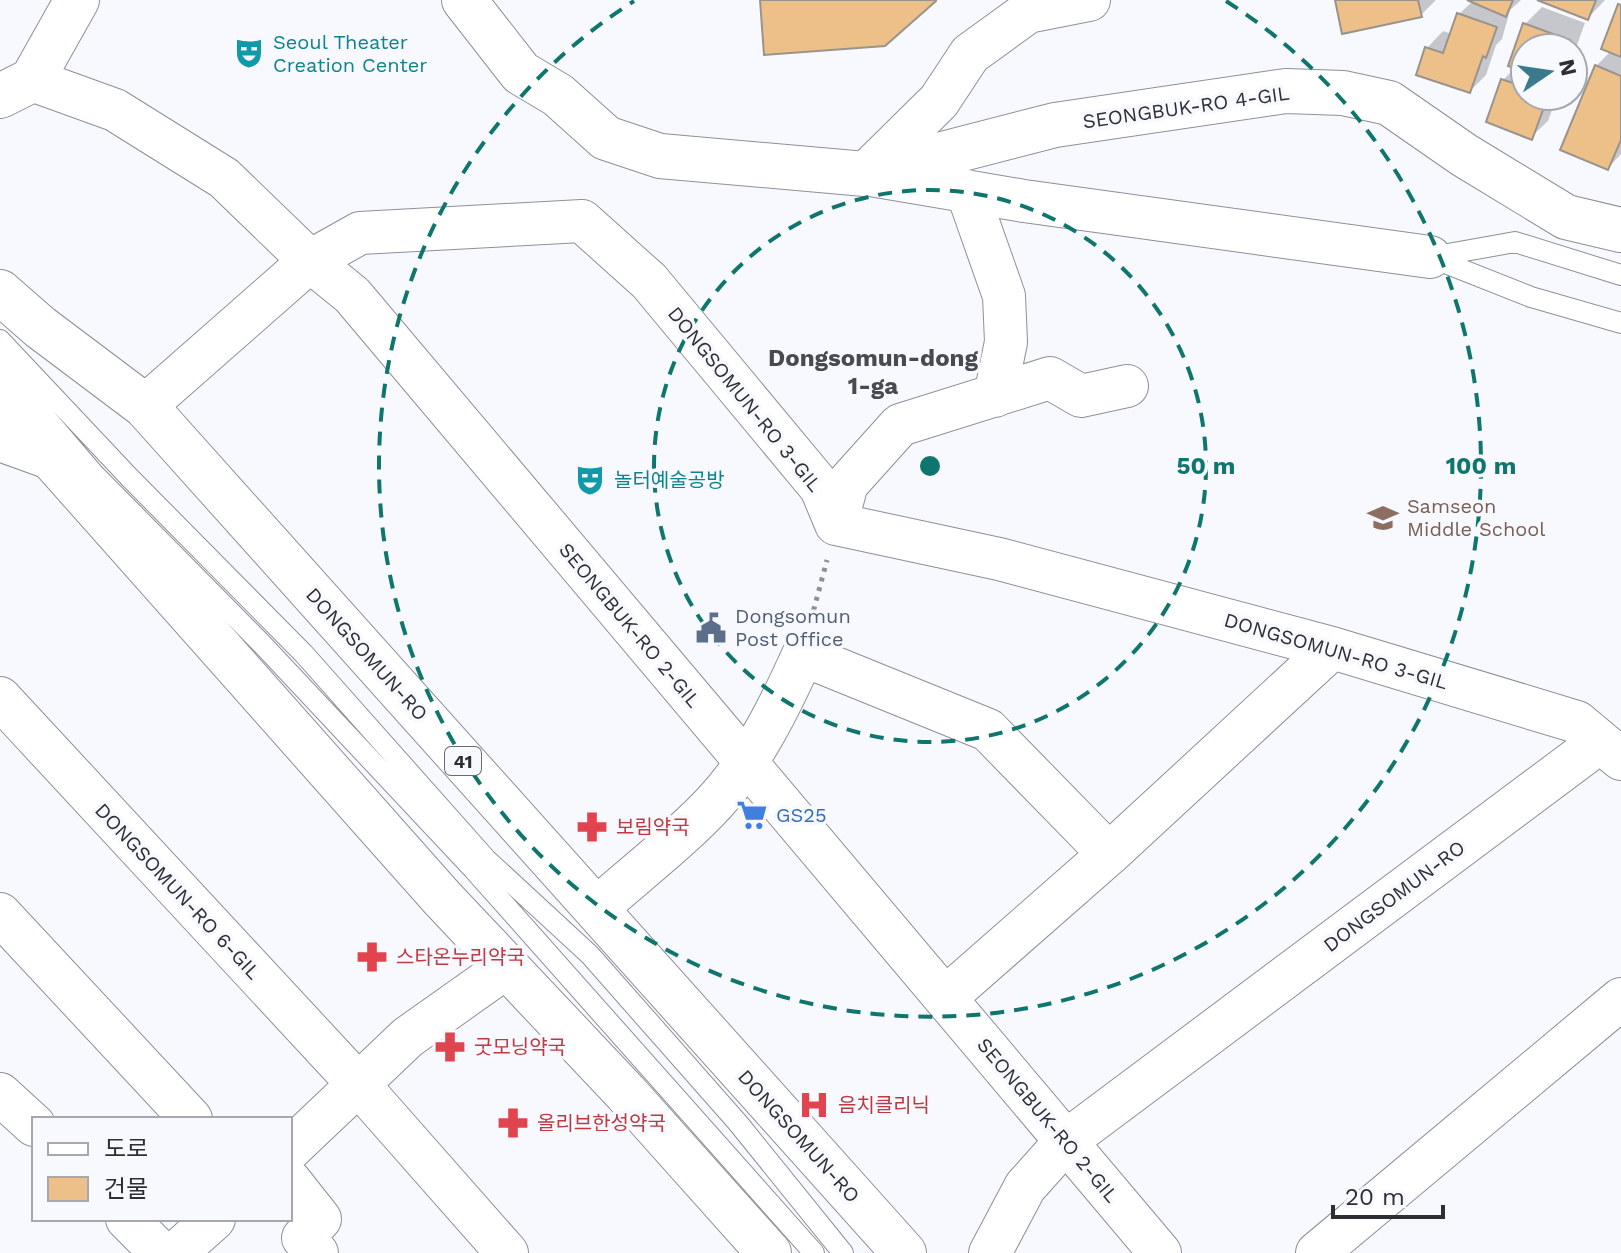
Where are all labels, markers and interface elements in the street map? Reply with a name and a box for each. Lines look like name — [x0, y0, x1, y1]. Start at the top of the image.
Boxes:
place label: Seoul Theater Creation Center — [273, 30, 428, 77]
north arrow — [1509, 32, 1589, 112]
theatre icon: Seoul Theater Creation Center — [232, 36, 266, 70]
text: N — [1554, 57, 1582, 78]
street label: SEONGBUK-RO 4-GIL — [1081, 81, 1291, 133]
street label: DONGSOMUN-RO 3-GIL — [663, 301, 827, 497]
district label: Dongsomun-dong 1-ga — [768, 344, 978, 400]
centre of rings — [916, 452, 944, 480]
text: 50 m — [1177, 452, 1235, 480]
text: 100 m — [1446, 452, 1516, 480]
theatre icon: 놀터예술공방 — [573, 463, 607, 497]
place label: 놀터예술공방 — [614, 468, 724, 492]
place label: Samseon Middle School — [1407, 494, 1545, 541]
school or university icon: Samseon Middle School — [1366, 501, 1400, 535]
street label: SEONGBUK-RO 2-GIL — [554, 538, 706, 712]
street label: DONGSOMUN-RO — [301, 583, 433, 725]
place label: Dongsomun Post Office — [735, 604, 851, 651]
street label: DONGSOMUN-RO 3-GIL — [1221, 608, 1451, 694]
public building icon: Dongsomun Post Office — [694, 611, 728, 645]
road number: 41 — [445, 747, 481, 775]
street label: DONGSOMUN-RO 6-GIL — [90, 798, 266, 984]
supermarket icon: GS25 — [735, 798, 769, 832]
place label: GS25 — [776, 803, 827, 827]
pharmacy icon: 보림약국 — [575, 810, 609, 844]
place label: 보림약국 — [616, 815, 690, 839]
street label: DONGSOMUN-RO — [1319, 835, 1469, 957]
pharmacy icon: 스타온누리약국 — [355, 940, 389, 974]
place label: 스타온누리약국 — [396, 945, 525, 969]
pharmacy icon: 굿모닝약국 — [433, 1030, 467, 1064]
street label: SEONGBUK-RO 2-GIL — [972, 1033, 1124, 1207]
place label: 굿모닝약국 — [474, 1035, 566, 1059]
street label: DONGSOMUN-RO — [733, 1065, 865, 1207]
hospital icon: 음치클리닉 — [797, 1088, 831, 1122]
place label: 음치클리닉 — [838, 1093, 930, 1117]
pharmacy icon: 올리브한성약국 — [496, 1106, 530, 1140]
place label: 올리브한성약국 — [537, 1111, 666, 1135]
legend — [32, 1117, 292, 1221]
text: 도로 — [104, 1135, 148, 1163]
scale bar — [1333, 1169, 1443, 1219]
text: 건물 — [104, 1175, 148, 1203]
text: 20 m — [1345, 1183, 1405, 1211]

